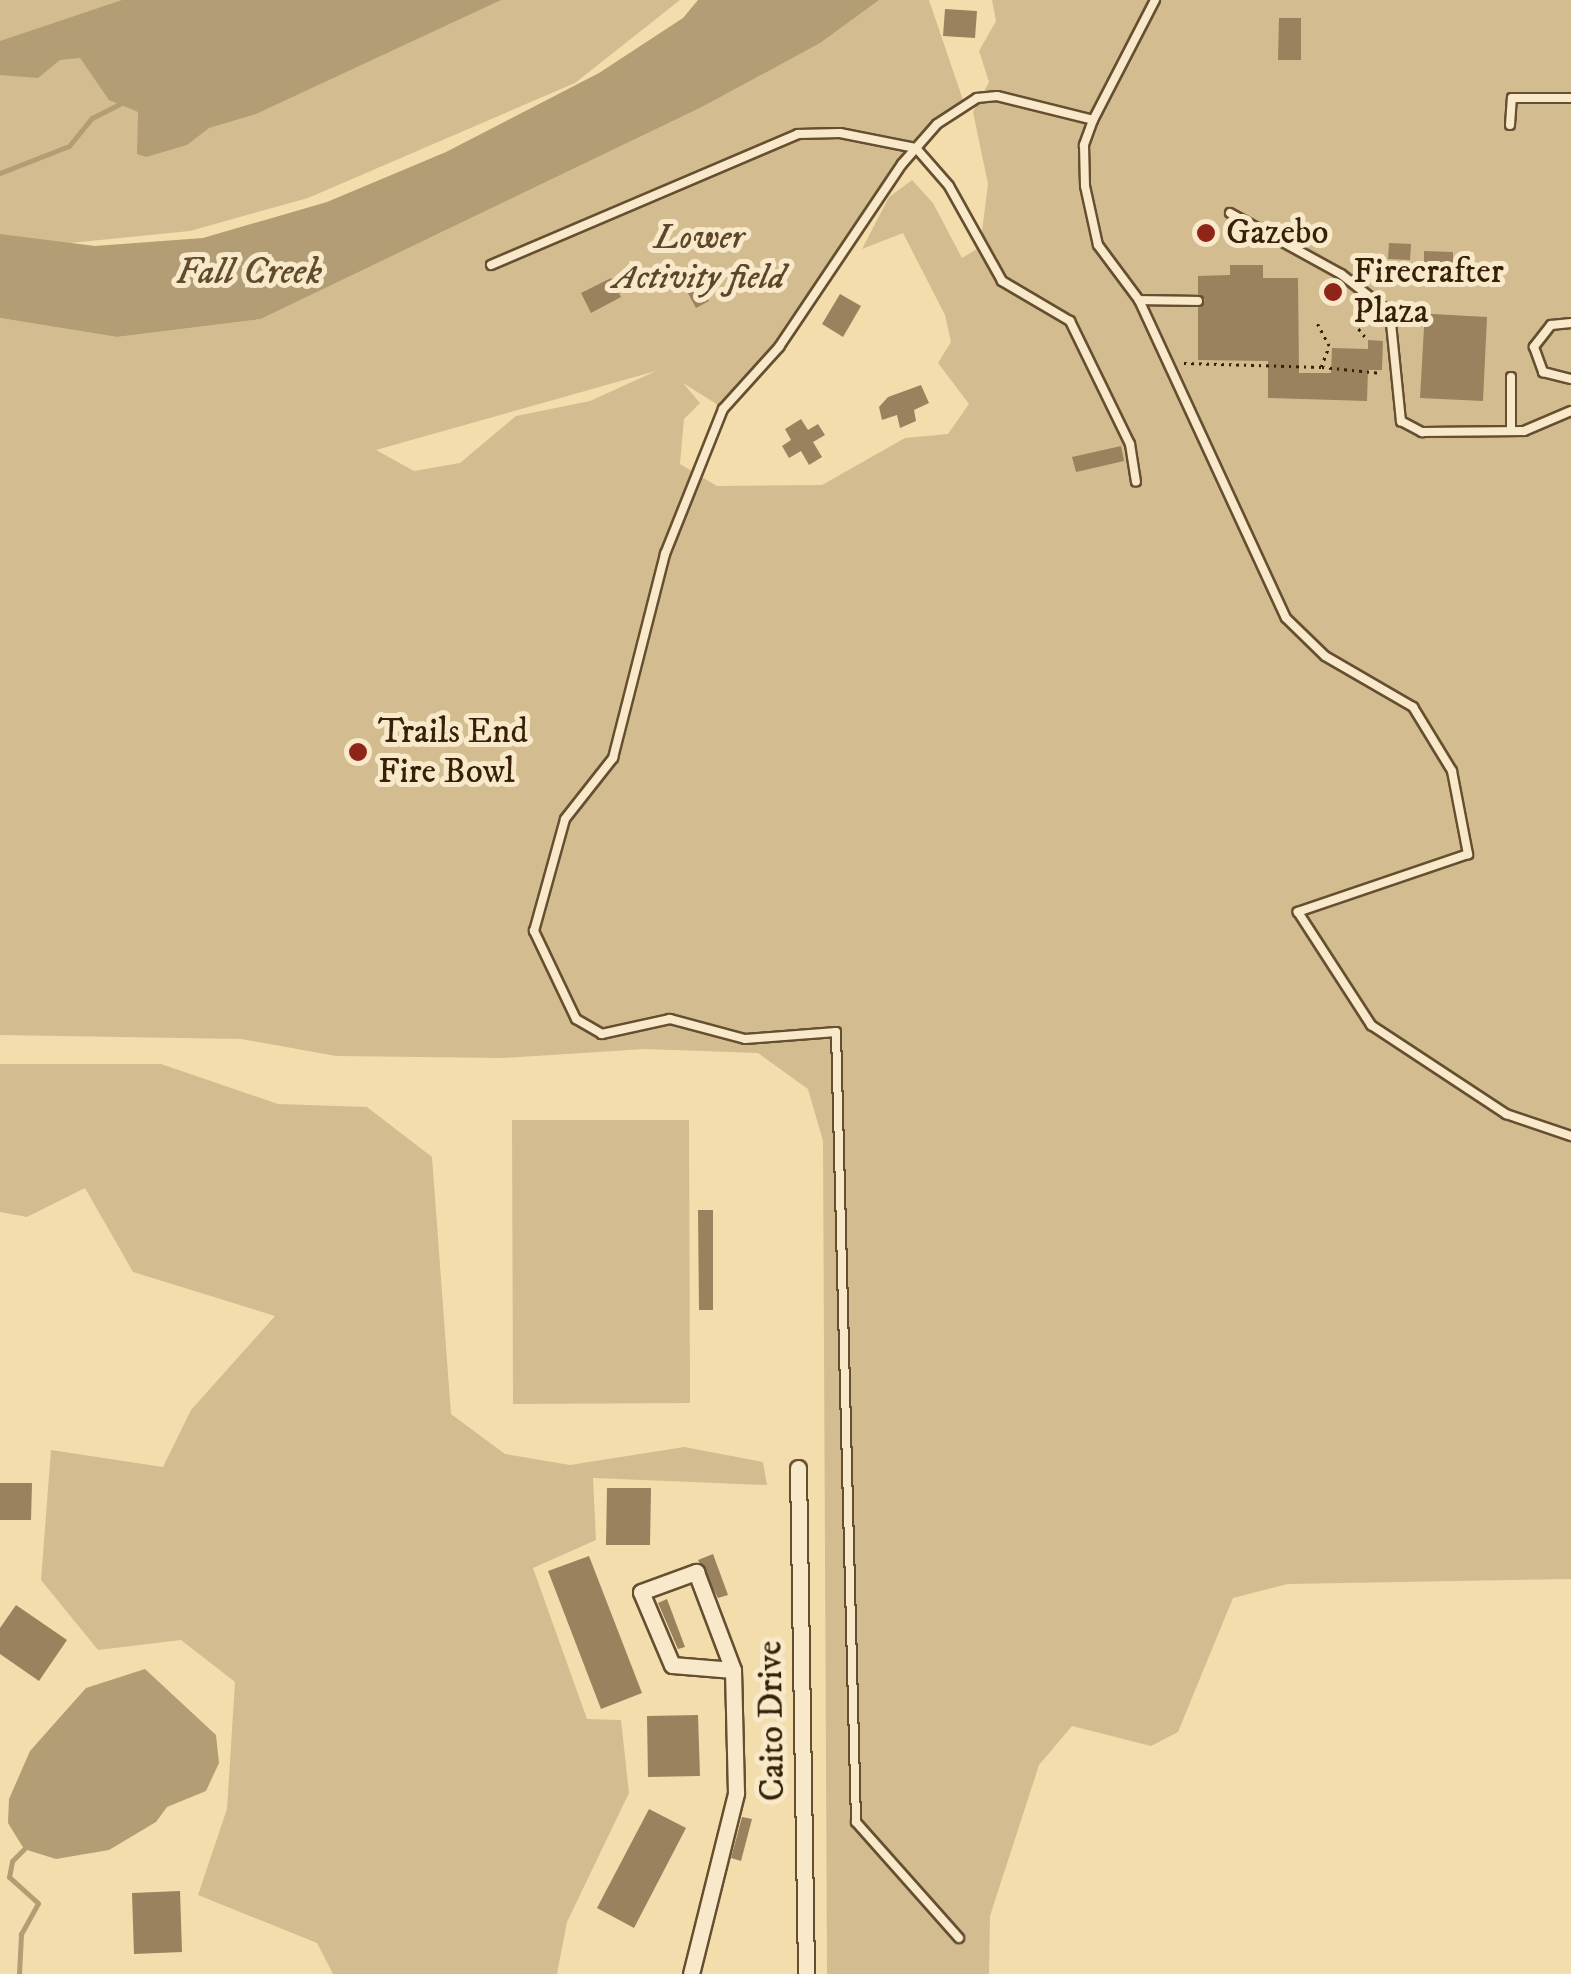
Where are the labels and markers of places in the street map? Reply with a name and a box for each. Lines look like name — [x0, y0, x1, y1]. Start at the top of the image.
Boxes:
place label: Gazebo — [1226, 212, 1328, 254]
marker: Gazebo — [1195, 222, 1217, 244]
place label: Firecrafter Plaza — [1353, 251, 1504, 333]
marker: Firecrafter Plaza — [1322, 281, 1344, 303]
place label: Trails End Fire Bowl — [378, 711, 528, 793]
marker: Trails End Fire Bowl — [347, 741, 369, 763]

